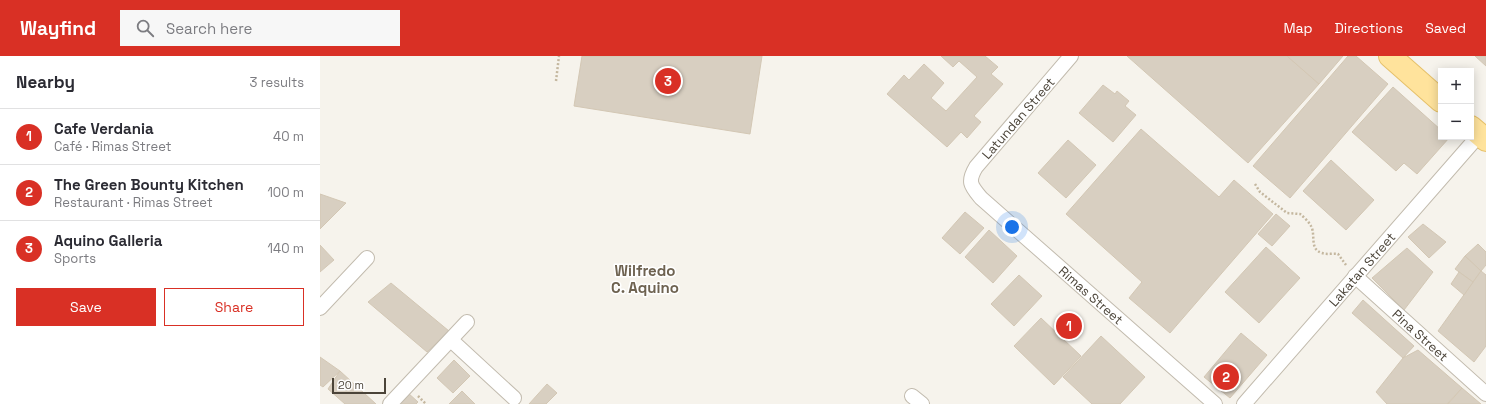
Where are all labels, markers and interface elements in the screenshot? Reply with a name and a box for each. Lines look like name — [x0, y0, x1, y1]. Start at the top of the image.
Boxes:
search box — [120, 10, 400, 46]
text: Wayfind — [20, 16, 96, 41]
icon: search — [134, 17, 156, 39]
text: Search here — [166, 19, 252, 38]
text: Map — [1283, 19, 1313, 37]
text: Directions — [1335, 19, 1403, 37]
text: Saved — [1425, 19, 1466, 37]
pin: 3 — [655, 66, 681, 96]
map controls — [1438, 68, 1474, 140]
button: + — [1438, 68, 1474, 104]
text: Nearby — [16, 71, 75, 93]
text: 3 results — [250, 74, 304, 91]
street label: Latundan Street — [978, 74, 1059, 163]
button: − — [1438, 104, 1474, 140]
text: Cafe Verdania — [54, 119, 154, 138]
text: 1 — [26, 128, 32, 145]
text: 40 m — [273, 128, 304, 145]
text: Café · Rimas Street — [54, 138, 172, 155]
text: The Green Bounty Kitchen — [54, 175, 244, 194]
text: 2 — [25, 184, 33, 201]
text: 100 m — [267, 184, 304, 201]
text: Restaurant · Rimas Street — [54, 194, 213, 211]
your location — [1002, 217, 1022, 237]
street label: Lakatan Street — [1325, 229, 1399, 310]
text: Aquino Galleria — [54, 231, 162, 250]
text: 3 — [25, 240, 33, 257]
text: 140 m — [268, 240, 304, 257]
text: Sports — [54, 250, 96, 267]
district label: Wilfredo C. Aquino — [611, 261, 679, 297]
street label: Rimas Street — [1055, 263, 1126, 328]
button: Save — [16, 288, 156, 326]
button: Share — [164, 288, 304, 326]
street label: Pina Street — [1389, 306, 1452, 365]
pin: 1 — [1056, 311, 1082, 341]
pin: 2 — [1213, 362, 1239, 392]
scale bar — [332, 376, 386, 395]
text: 20 m — [338, 378, 364, 392]

